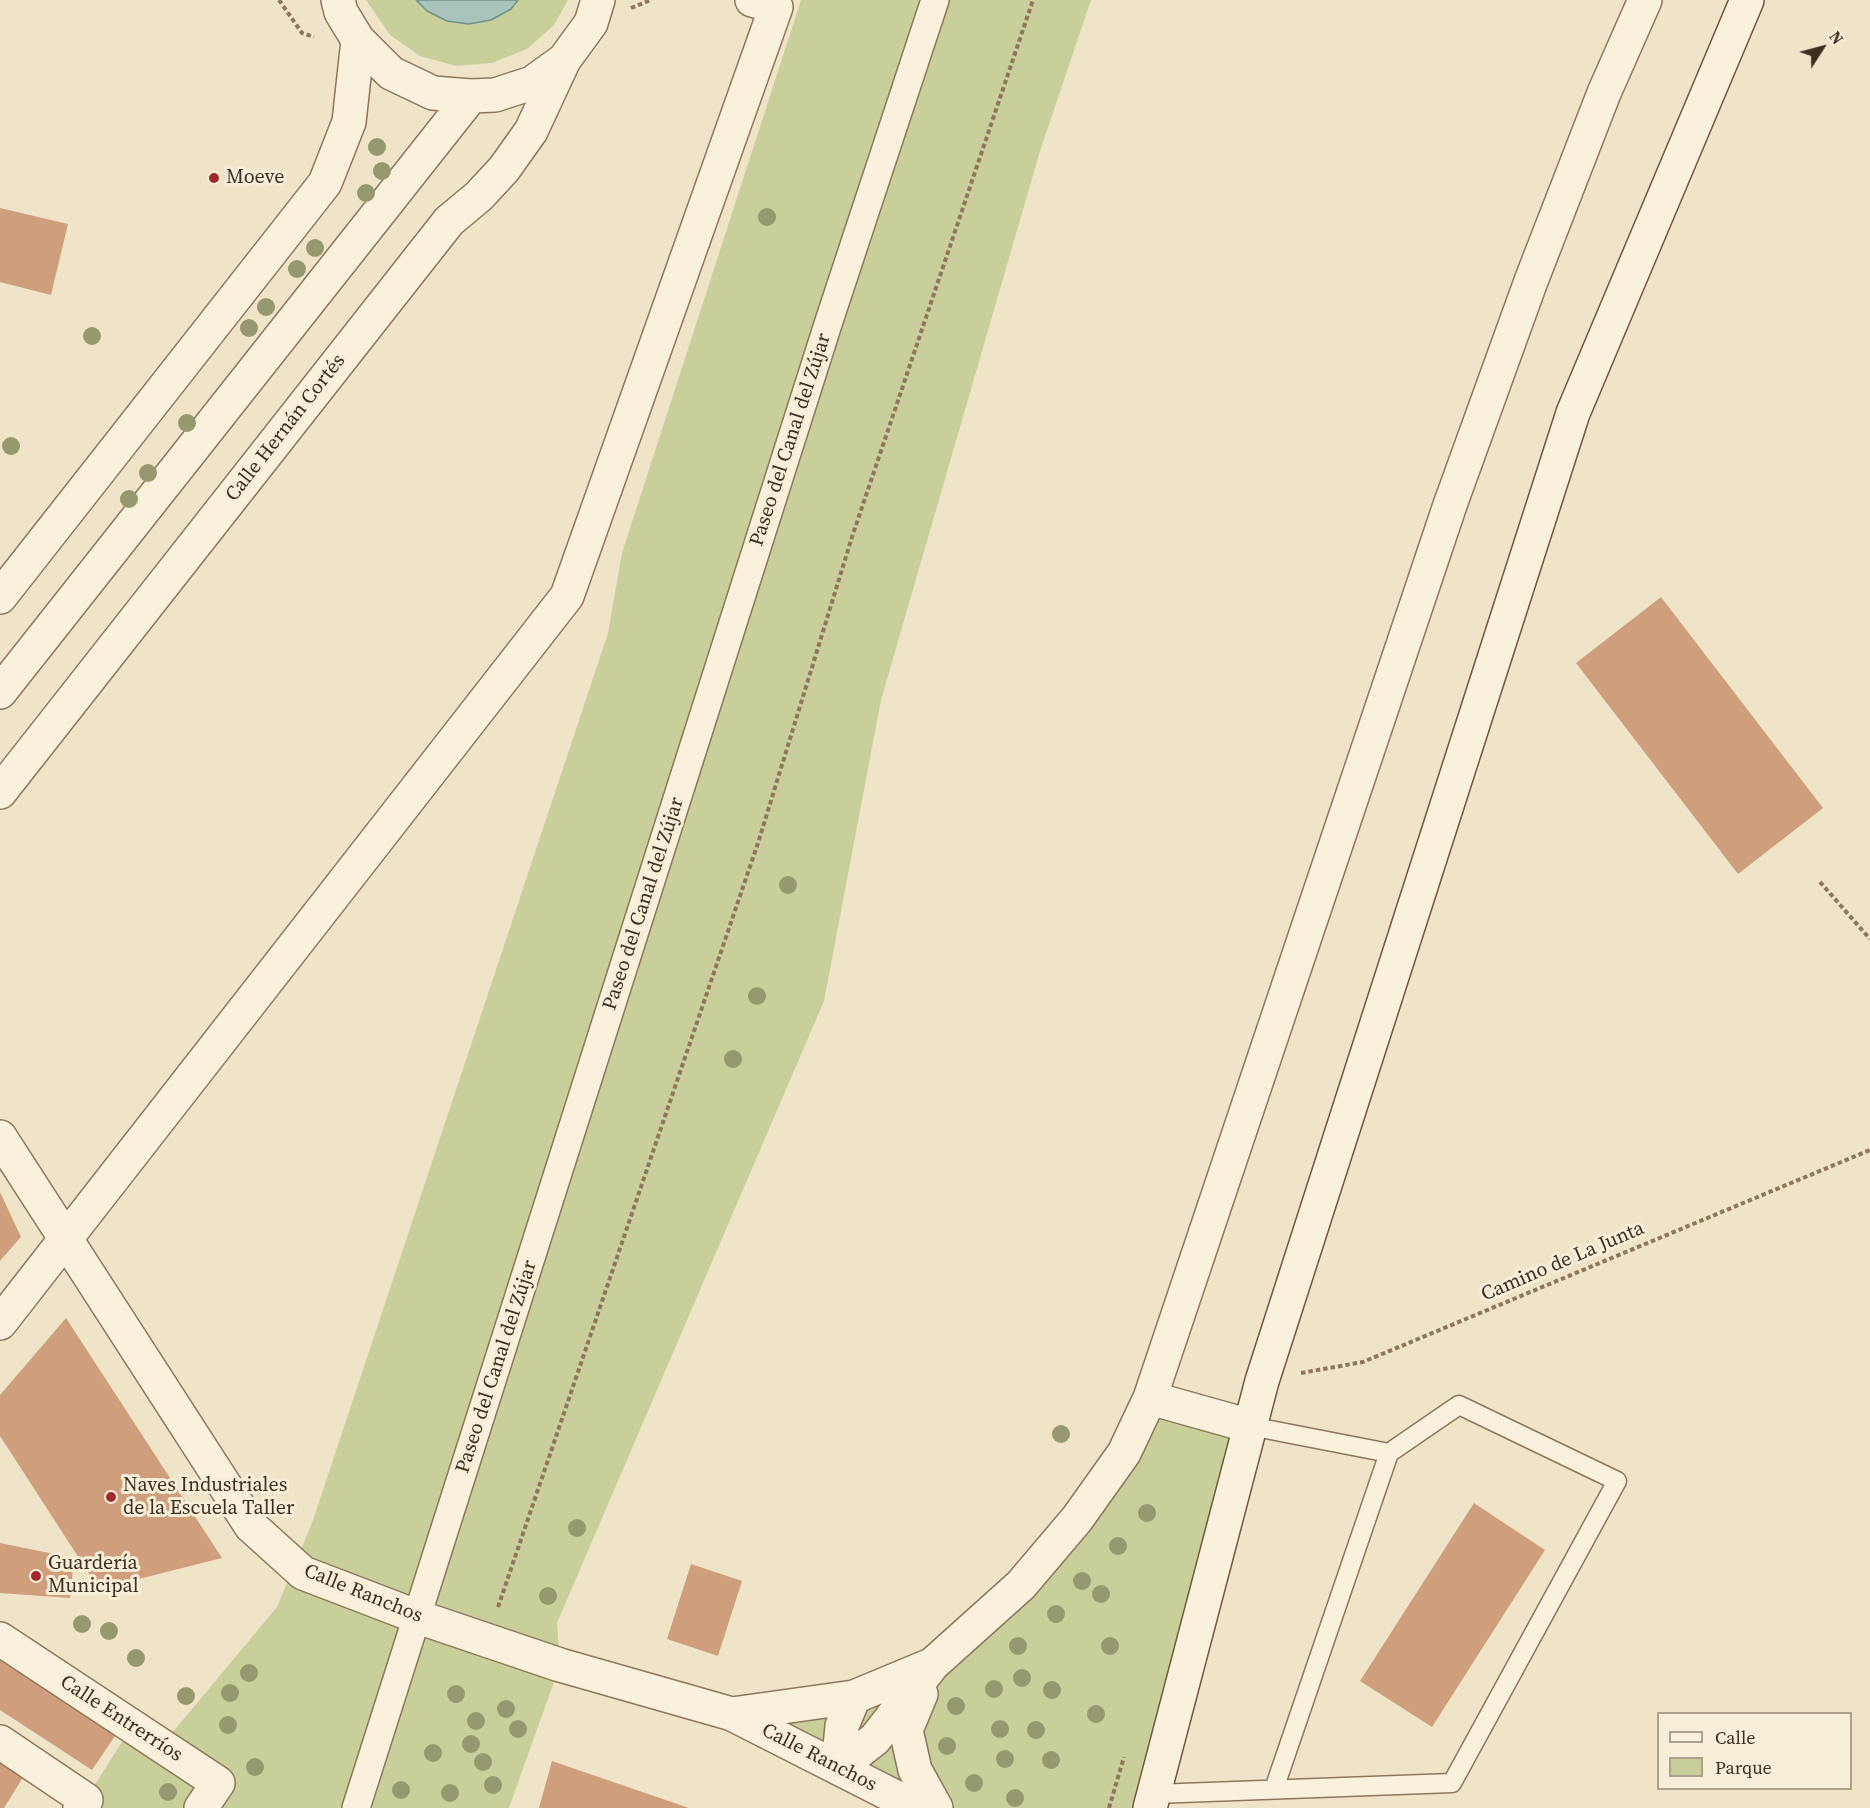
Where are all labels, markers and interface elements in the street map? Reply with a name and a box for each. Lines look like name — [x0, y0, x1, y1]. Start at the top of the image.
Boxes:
north arrow — [1792, 18, 1852, 78]
text: N — [1824, 26, 1849, 49]
place label: Moeve — [226, 166, 285, 190]
marker: Moeve — [207, 171, 221, 185]
street label: Paseo del Canal del Zújar — [745, 330, 837, 550]
street label: Calle Hernán Cortés — [221, 350, 351, 506]
street label: Paseo del Canal del Zújar — [598, 794, 690, 1014]
street label: Camino de La Junta — [1478, 1217, 1648, 1307]
street label: Paseo del Canal del Zújar — [451, 1257, 543, 1477]
place label: Naves Industriales de la Escuela Taller — [123, 1474, 294, 1521]
marker: Naves Industriales de la Escuela Taller — [104, 1490, 118, 1504]
place label: Guardería Municipal — [48, 1552, 139, 1599]
street label: Calle Ranchos — [300, 1559, 426, 1629]
marker: Guardería Municipal — [29, 1569, 43, 1583]
street label: Calle Entrerríos — [55, 1670, 187, 1768]
legend — [1657, 1712, 1852, 1790]
street label: Calle Ranchos — [757, 1719, 881, 1797]
text: Calle — [1715, 1725, 1755, 1750]
text: Parque — [1715, 1755, 1772, 1780]

